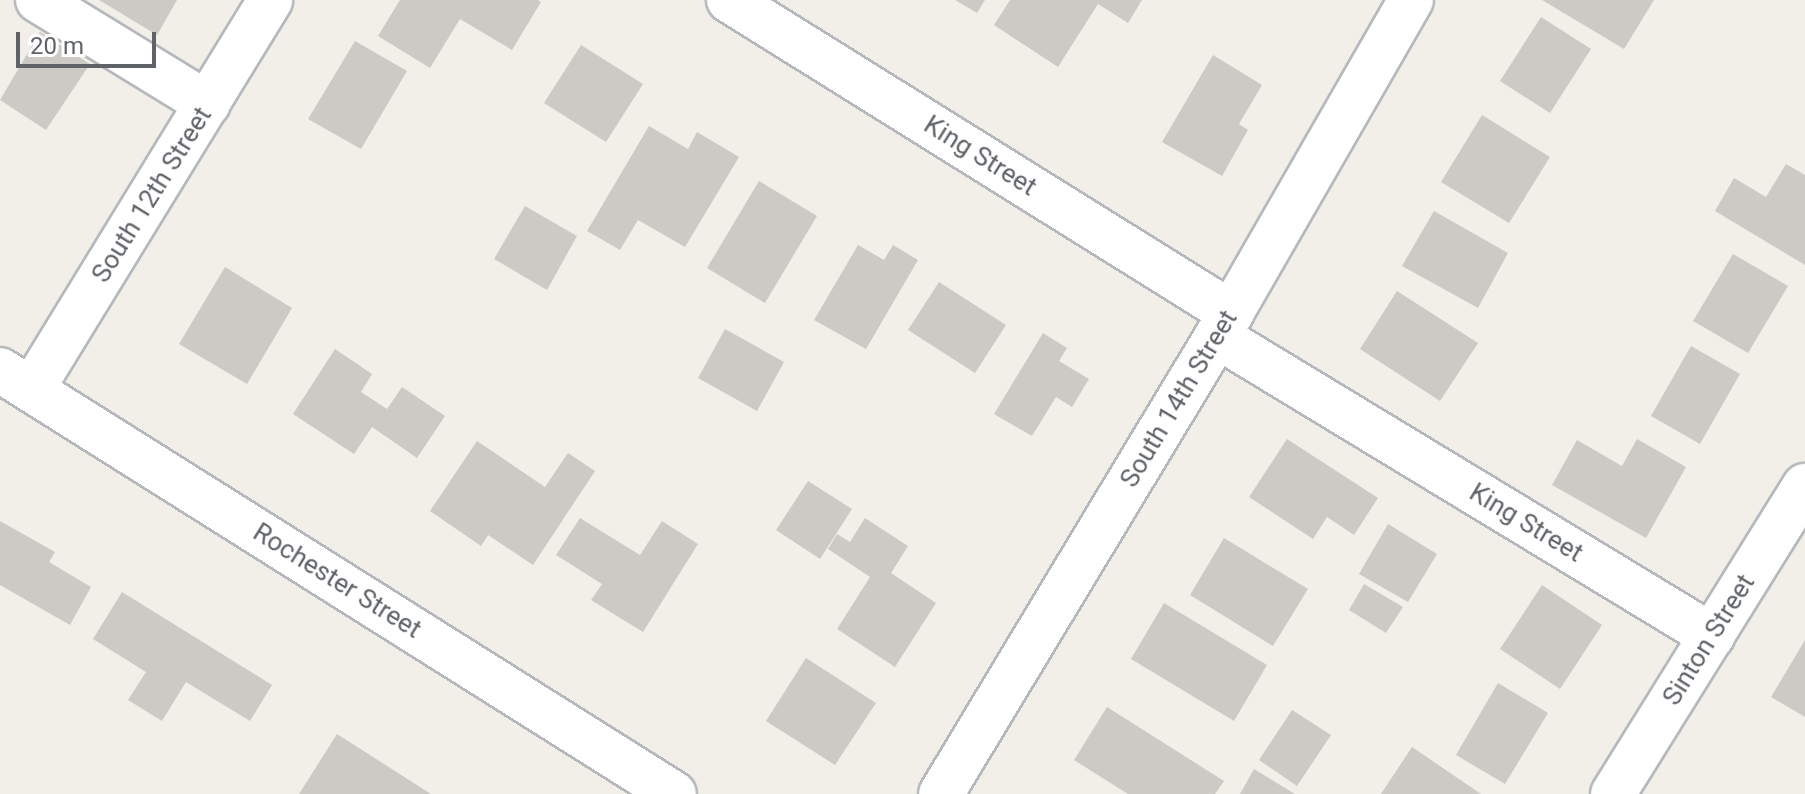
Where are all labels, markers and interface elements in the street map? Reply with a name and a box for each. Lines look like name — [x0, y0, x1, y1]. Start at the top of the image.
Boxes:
scale bar — [20, 16, 160, 66]
text: 20 m — [30, 32, 84, 60]
street label: South 12th Street — [86, 102, 218, 288]
street label: King Street — [918, 109, 1042, 203]
street label: South 14th Street — [1114, 305, 1244, 493]
street label: King Street — [1464, 477, 1588, 569]
street label: Rochester Street — [247, 517, 427, 645]
street label: Sinton Street — [1656, 569, 1762, 711]

